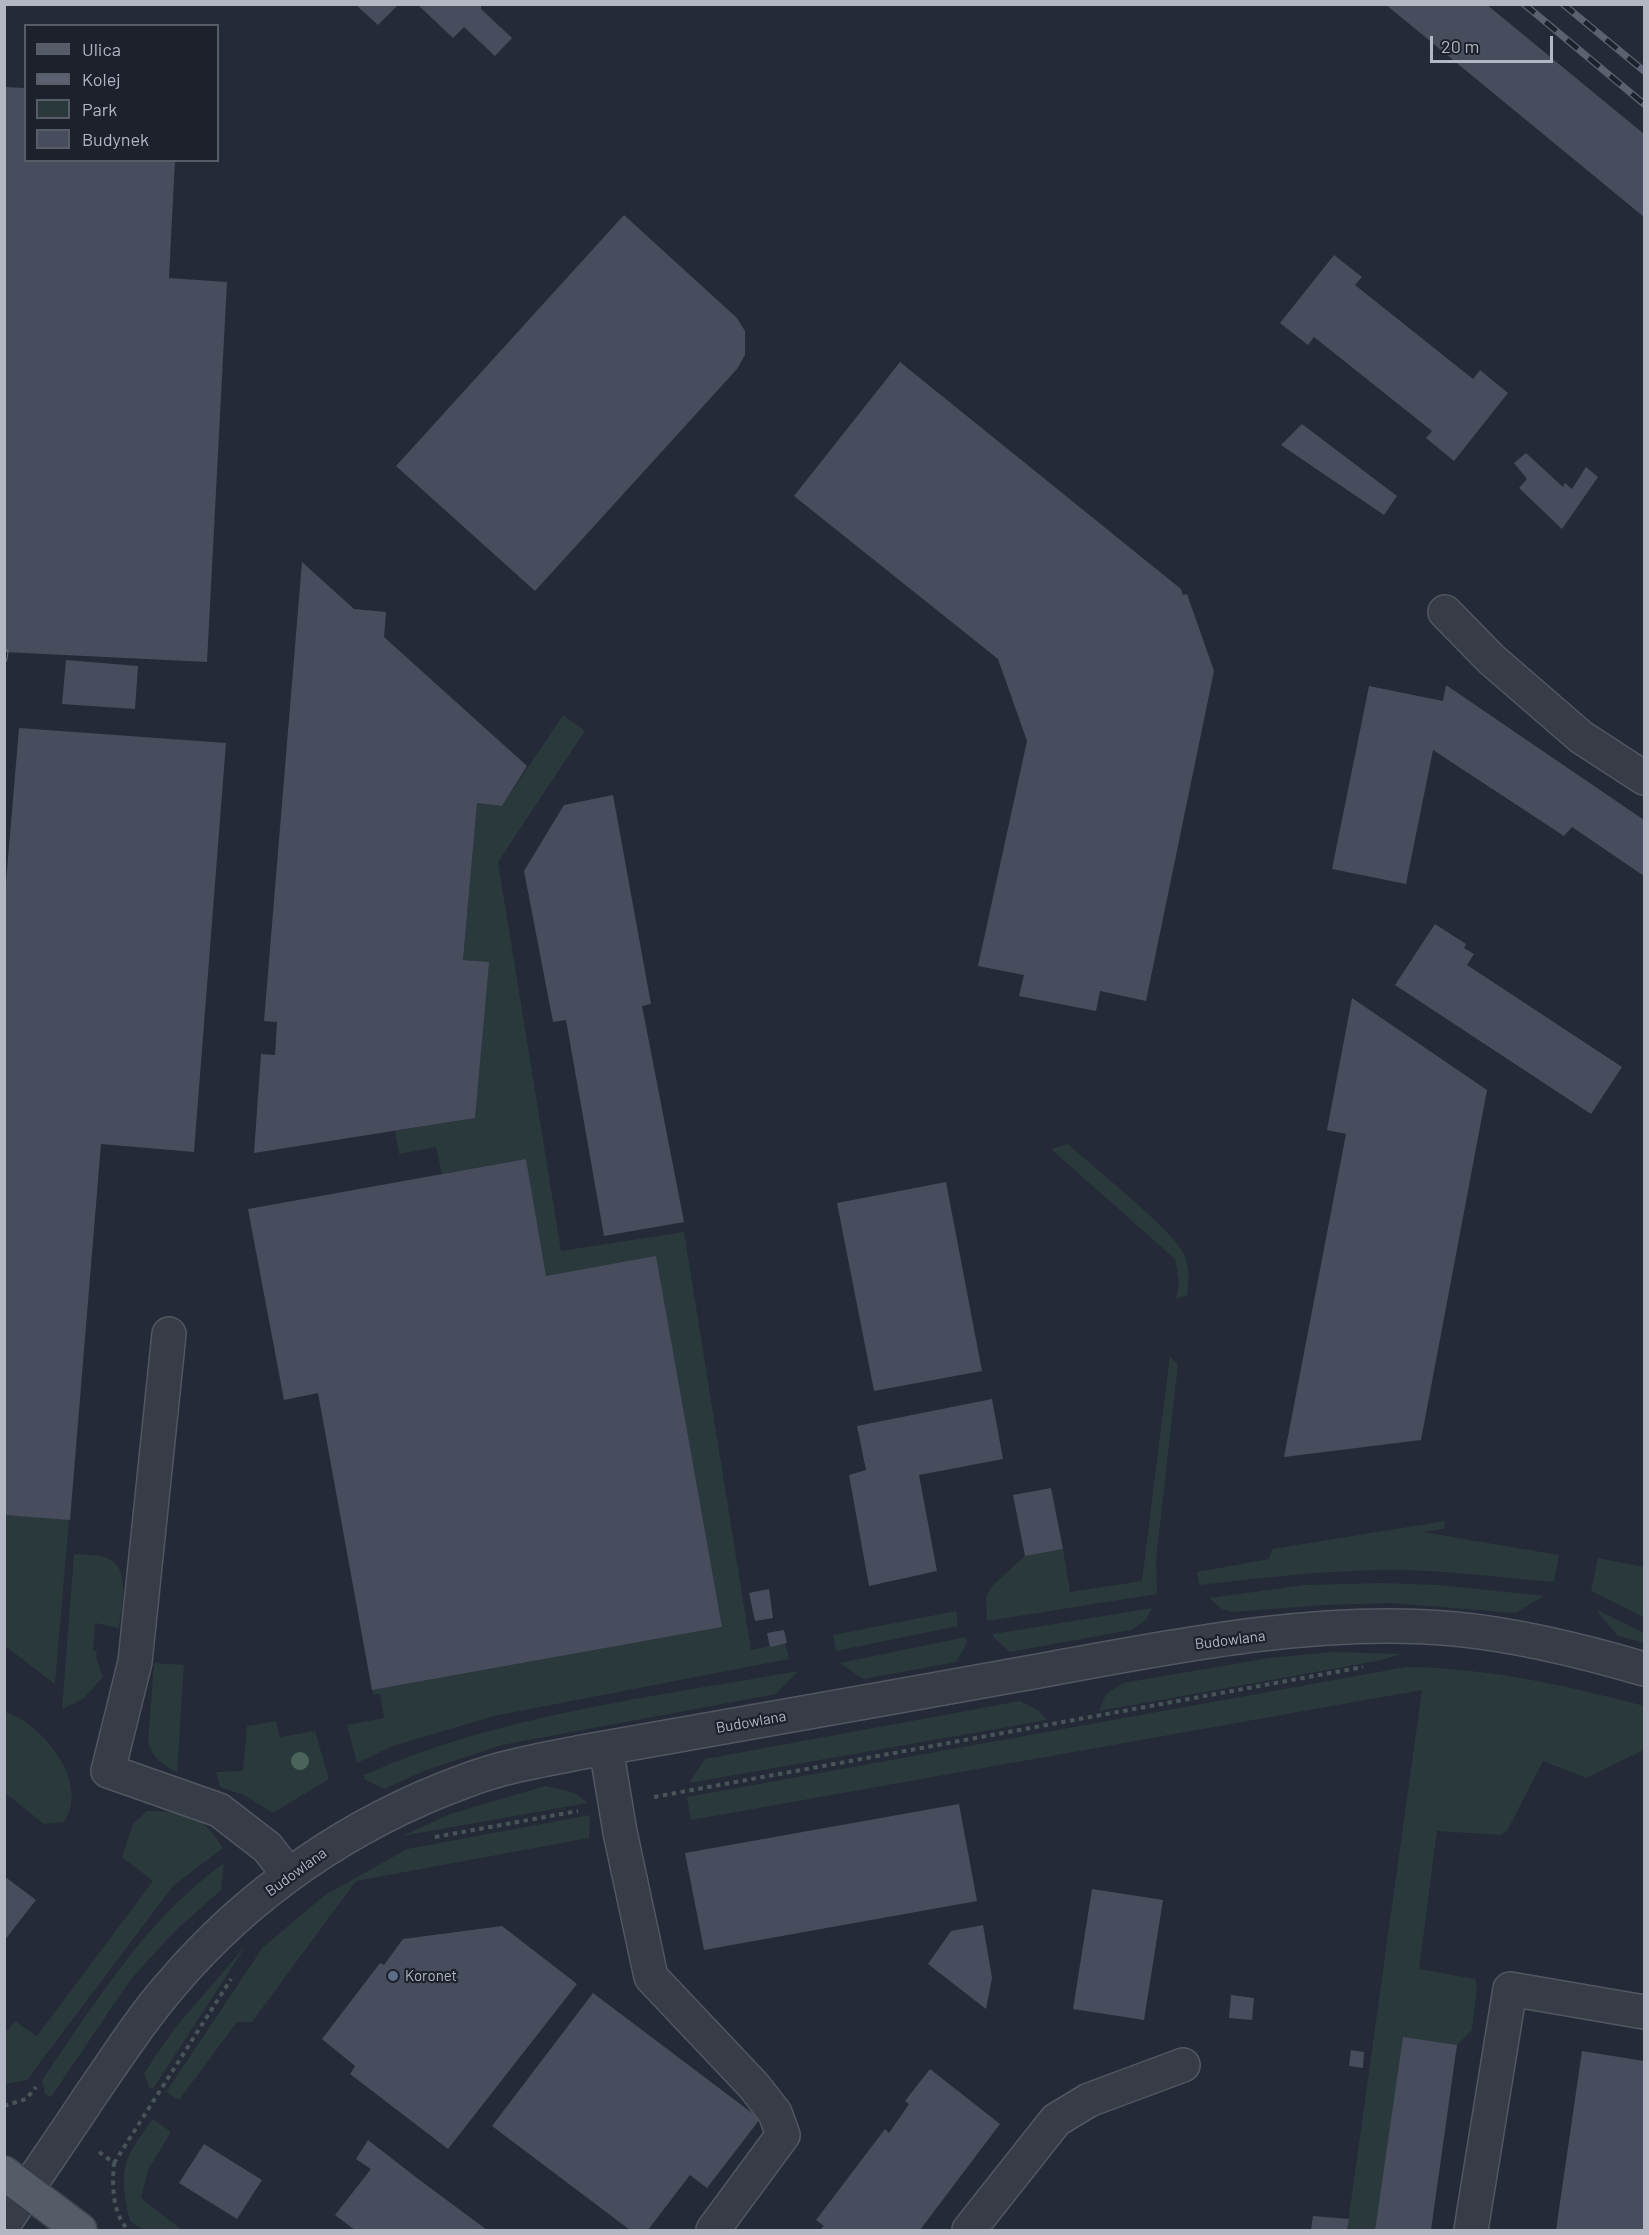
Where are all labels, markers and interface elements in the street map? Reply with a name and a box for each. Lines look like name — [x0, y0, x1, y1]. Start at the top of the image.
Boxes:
legend — [24, 24, 219, 162]
scale bar — [1433, 24, 1556, 62]
text: 20 m — [1441, 35, 1479, 57]
text: Ulica — [82, 38, 121, 60]
text: Kolej — [82, 68, 121, 90]
text: Park — [82, 98, 117, 120]
text: Budynek — [82, 128, 149, 150]
street label: Budowlana — [1194, 1627, 1266, 1653]
street label: Budowlana — [714, 1707, 788, 1737]
street label: Budowlana — [262, 1844, 330, 1900]
place label: Koronet — [405, 1967, 457, 1985]
marker: Koronet — [386, 1969, 400, 1983]

